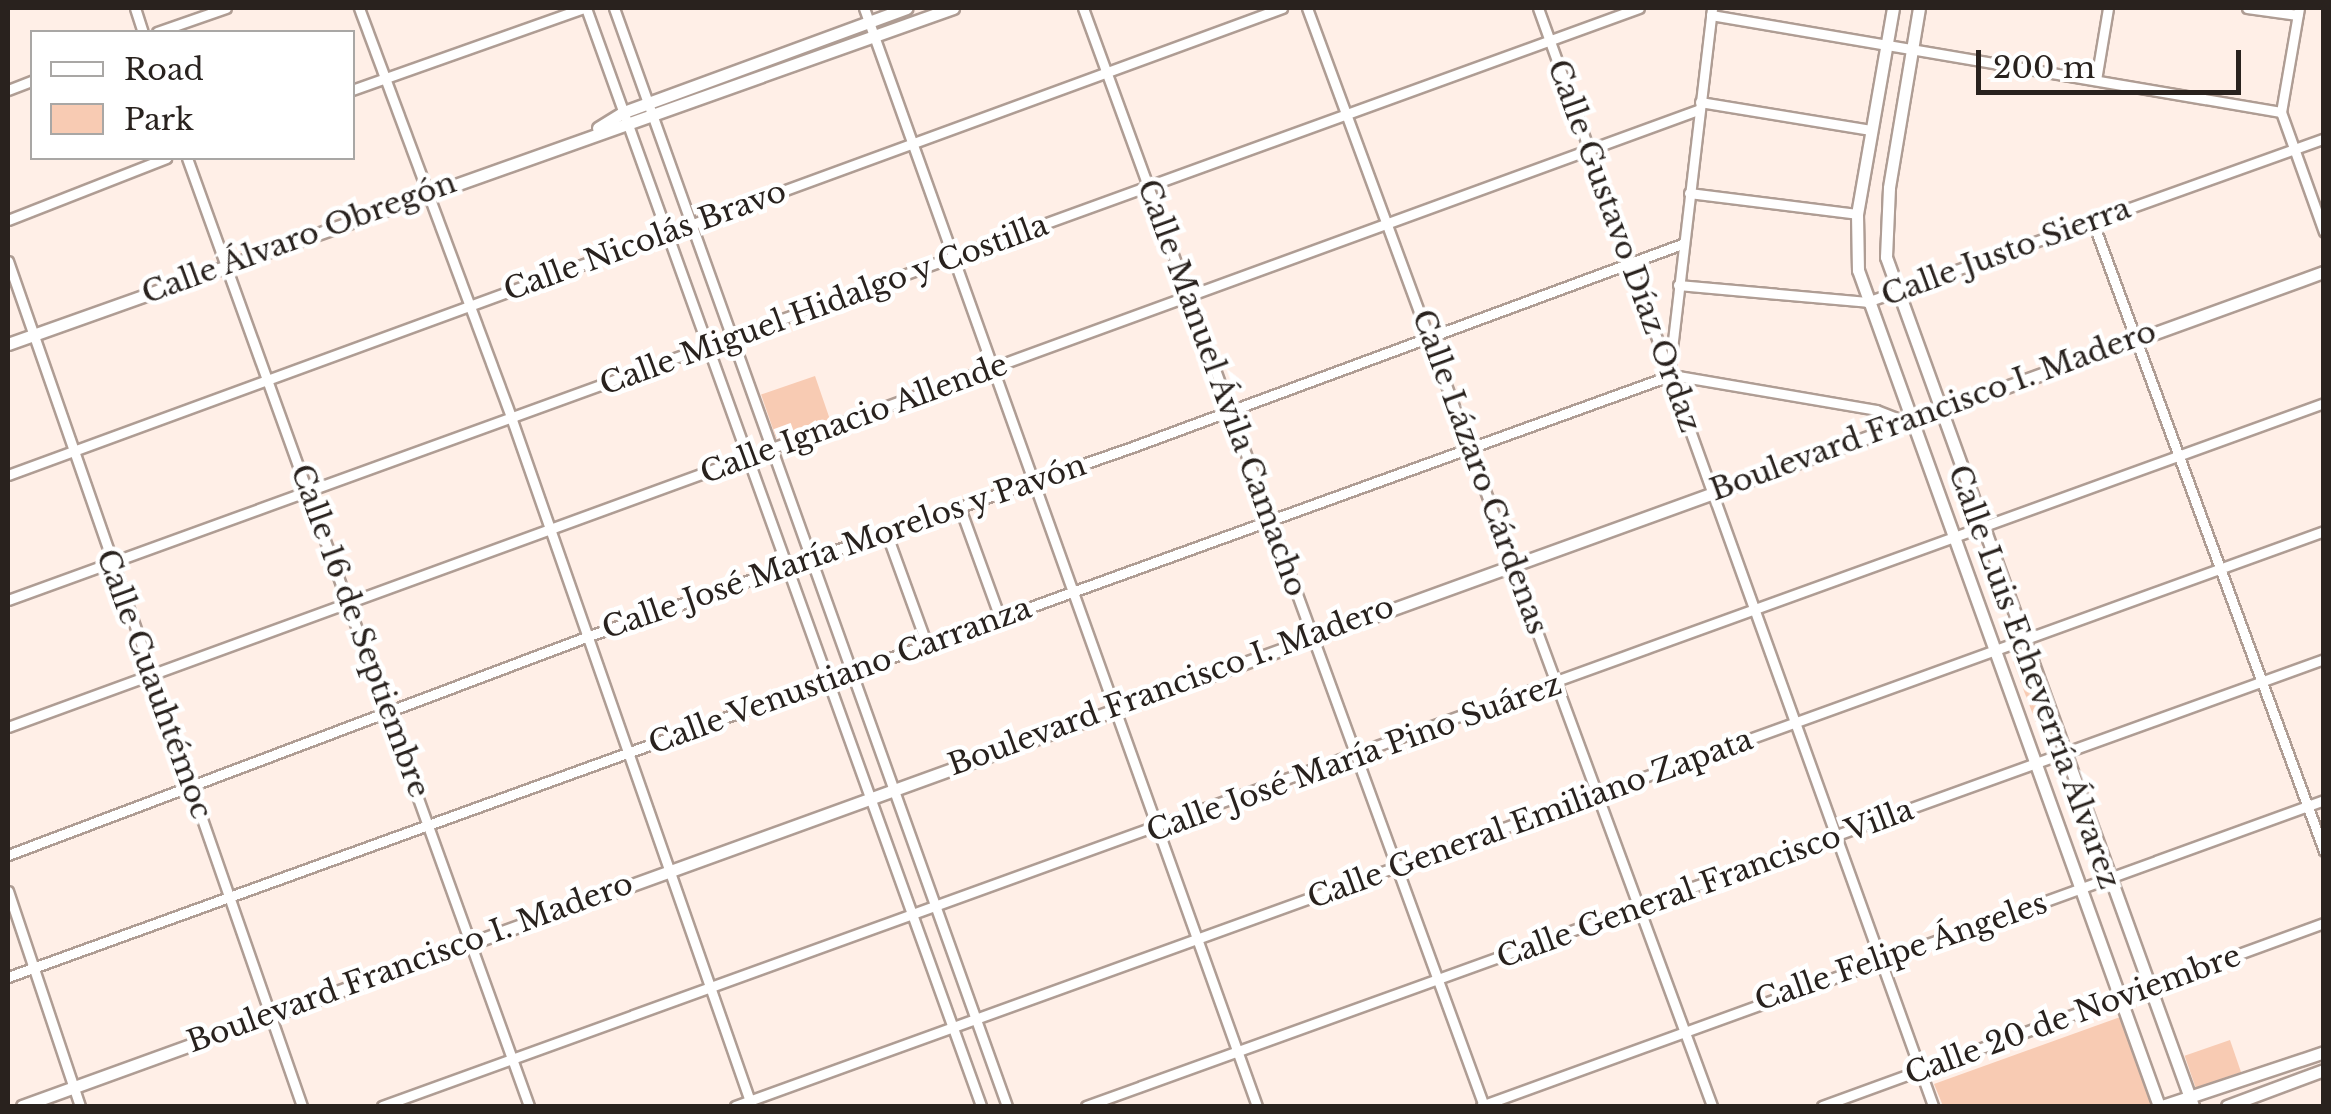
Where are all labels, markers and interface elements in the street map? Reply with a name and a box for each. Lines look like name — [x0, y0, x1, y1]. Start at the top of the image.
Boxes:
legend — [30, 30, 355, 160]
scale bar — [1981, 30, 2246, 92]
text: 200 m — [1993, 49, 2095, 86]
text: Road — [124, 51, 204, 88]
street label: Calle Gustavo Díaz Ordaz — [1540, 55, 1708, 437]
text: Park — [124, 101, 194, 138]
street label: Calle Álvaro Obregón — [136, 164, 462, 312]
street label: Calle Nicolás Bravo — [499, 173, 791, 309]
street label: Calle Manuel Ávila Camacho — [1129, 174, 1315, 602]
street label: Calle Justo Sierra — [1877, 190, 2135, 314]
street label: Calle Miguel Hidalgo y Costilla — [594, 207, 1054, 403]
street label: Calle Lázaro Cárdenas — [1404, 305, 1556, 639]
street label: Boulevard Francisco I. Madero — [1705, 313, 2161, 509]
street label: Calle Ignacio Allende — [695, 346, 1013, 492]
street label: Calle José María Morelos y Pavón — [596, 447, 1092, 647]
street label: Calle 16 de Septiembre — [283, 459, 437, 803]
street label: Calle Luis Echeverría Álvarez — [1940, 460, 2128, 894]
street label: Calle Cuauhtémoc — [89, 544, 219, 824]
street label: Boulevard Francisco I. Madero — [943, 588, 1399, 784]
street label: Calle Venustiano Carranza — [643, 590, 1037, 762]
street label: Calle José María Pino Suárez — [1142, 666, 1566, 850]
street label: Calle General Emiliano Zapata — [1303, 722, 1757, 916]
street label: Calle General Francisco Villa — [1491, 792, 1919, 976]
street label: Boulevard Francisco I. Madero — [182, 865, 638, 1061]
street label: Calle Felipe Ángeles — [1750, 885, 2052, 1019]
street label: Calle 20 de Noviembre — [1900, 937, 2246, 1093]

